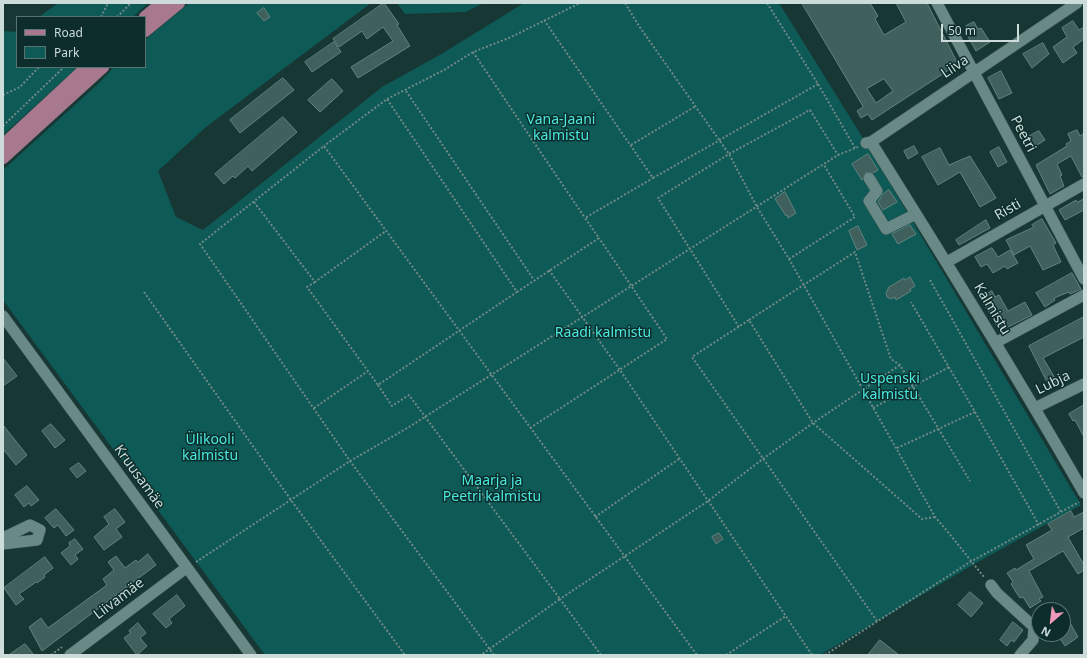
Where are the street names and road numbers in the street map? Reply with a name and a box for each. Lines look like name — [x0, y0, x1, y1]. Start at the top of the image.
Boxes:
street label: Liiva — [938, 52, 972, 82]
street label: Peetri — [1006, 113, 1040, 155]
street label: Risti — [992, 196, 1024, 224]
street label: Kalmistu — [970, 280, 1014, 338]
street label: Lubja — [1033, 368, 1073, 398]
street label: Kruusamäe — [110, 442, 168, 512]
street label: Liivamäe — [91, 575, 147, 623]

